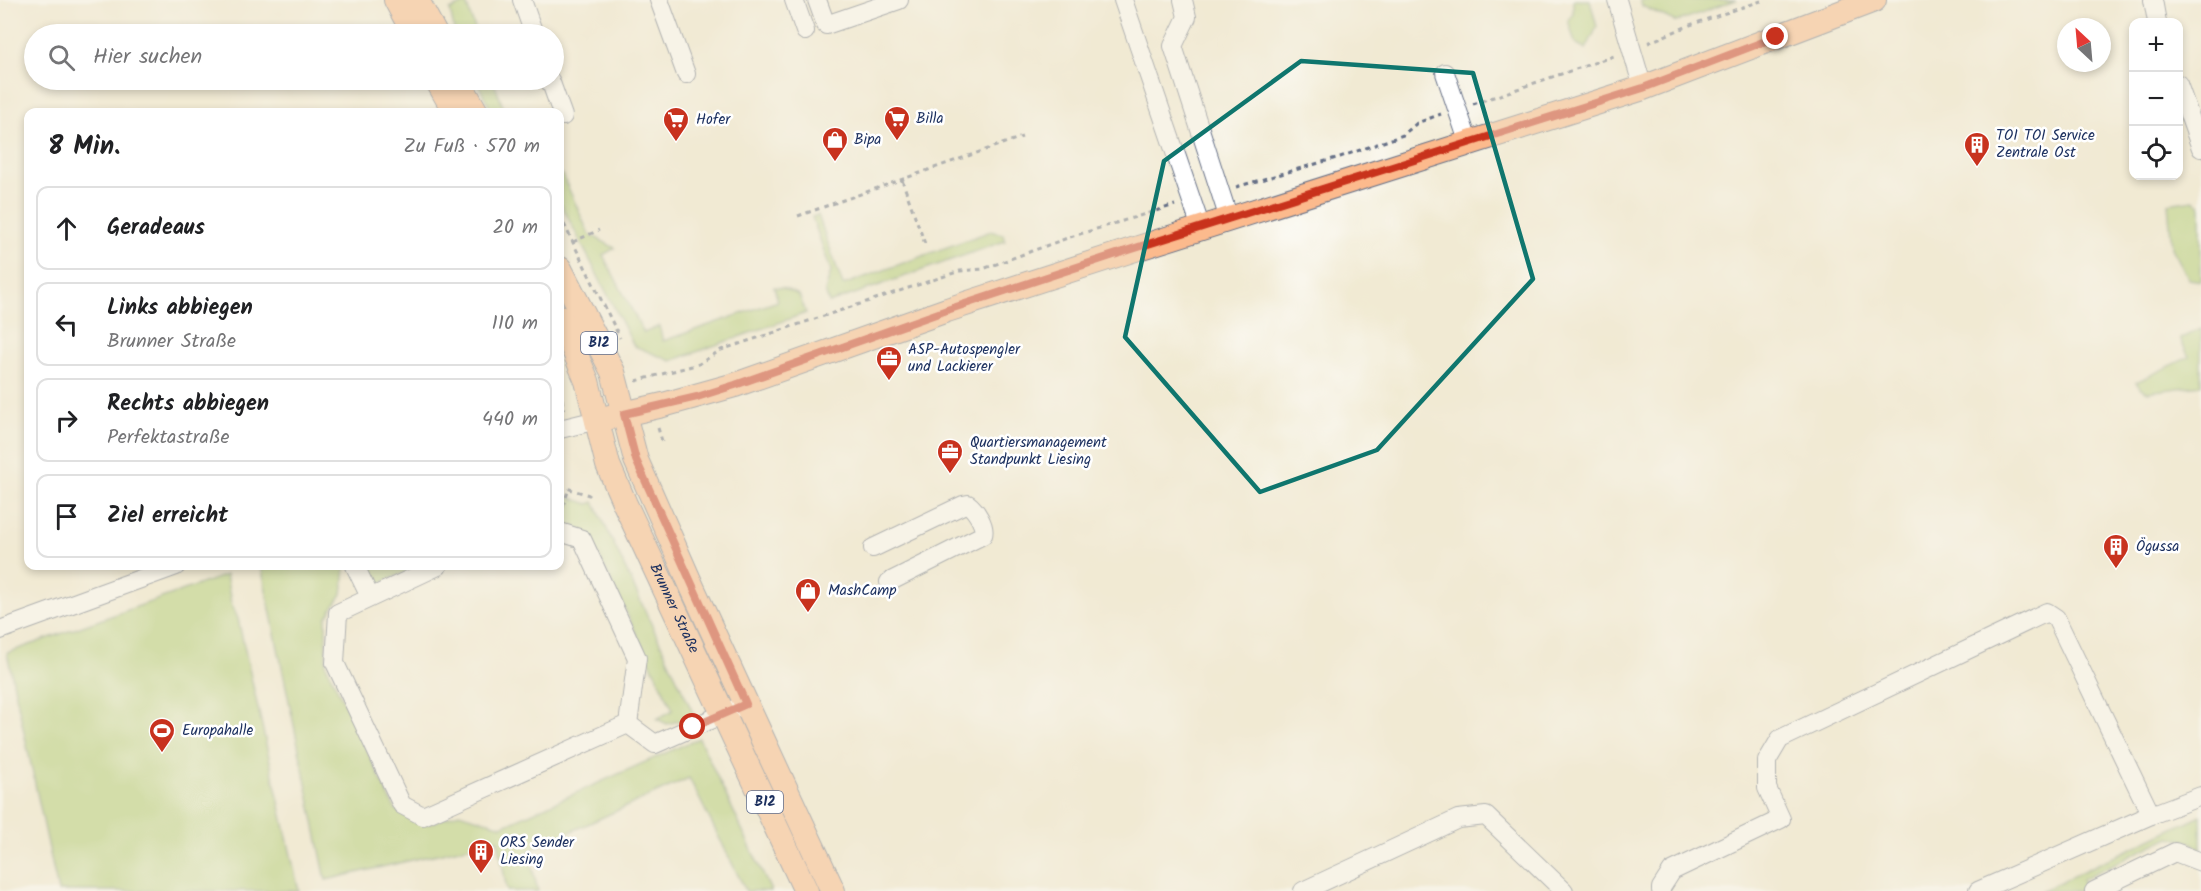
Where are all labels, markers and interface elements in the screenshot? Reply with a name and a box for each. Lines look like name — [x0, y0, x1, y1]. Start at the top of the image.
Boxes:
north arrow — [2057, 18, 2111, 72]
map controls — [2129, 18, 2183, 180]
button: + — [2129, 18, 2183, 72]
route end — [1762, 23, 1788, 49]
search box — [24, 24, 564, 90]
text: Hier suchen — [93, 40, 202, 75]
icon: search — [45, 41, 78, 74]
button: − — [2129, 72, 2183, 126]
supermarket icon: Billa — [882, 104, 912, 142]
supermarket icon: Hofer — [661, 105, 691, 143]
place label: Billa — [916, 107, 944, 131]
place label: Hofer — [696, 108, 731, 132]
place label: TOI TOI Service Zentrale Ost — [1996, 124, 2095, 165]
shop icon: Bipa — [820, 125, 850, 163]
text: 8 Min. — [48, 126, 120, 168]
button: locate — [2129, 126, 2183, 180]
place label: Bipa — [854, 128, 881, 152]
building icon: TOI TOI Service Zentrale Ost — [1962, 130, 1992, 168]
text: Zu Fuß · 570 m — [404, 131, 540, 163]
text: Geradeaus — [107, 211, 205, 246]
icon: ahead — [50, 212, 83, 245]
text: 20 m — [492, 212, 538, 244]
text: Links abbiegen — [107, 291, 253, 326]
icon: left — [50, 308, 83, 341]
text: 110 m — [492, 308, 538, 340]
text: Brunner Straße — [107, 326, 236, 358]
road number: B12 — [581, 332, 617, 354]
place label: ASP-Autospengler und Lackierer — [908, 338, 1021, 379]
office icon: ASP-Autospengler und Lackierer — [874, 344, 904, 382]
text: Rechts abbiegen — [107, 387, 269, 422]
icon: right — [50, 404, 83, 437]
text: 440 m — [482, 404, 538, 436]
text: Perfektastraße — [107, 422, 229, 454]
place label: Quartiersmanagement Standpunkt Liesing — [970, 431, 1107, 472]
office icon: Quartiersmanagement Standpunkt Liesing — [935, 437, 965, 475]
text: Ziel erreicht — [107, 499, 228, 534]
icon: arrive — [50, 500, 83, 533]
building icon: Ögussa — [2101, 532, 2131, 570]
place label: Ögussa — [2136, 535, 2179, 559]
street label: Brunner Straße — [643, 560, 705, 658]
shop icon: MashCamp — [793, 576, 823, 614]
place label: MashCamp — [828, 579, 896, 603]
route start — [679, 713, 705, 739]
sports icon: Europahalle — [147, 716, 177, 754]
place label: Europahalle — [182, 719, 253, 743]
road number: B12 — [747, 791, 783, 813]
place label: ORS Sender Liesing — [500, 831, 575, 872]
building icon: ORS Sender Liesing — [466, 837, 496, 875]

